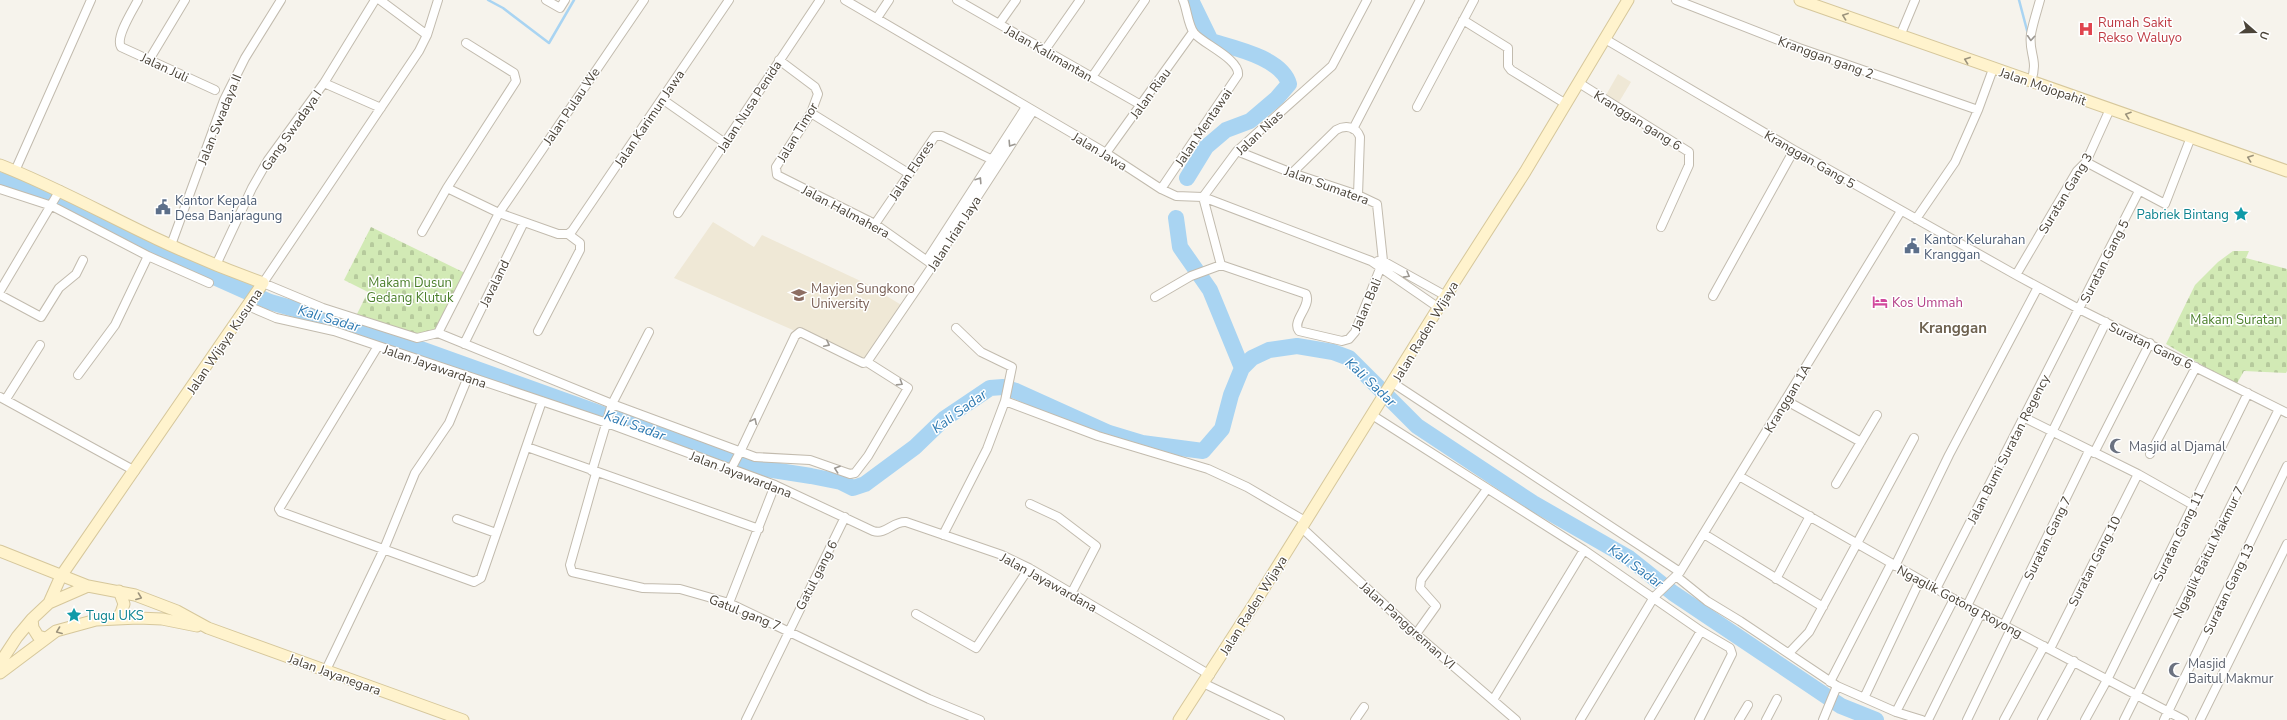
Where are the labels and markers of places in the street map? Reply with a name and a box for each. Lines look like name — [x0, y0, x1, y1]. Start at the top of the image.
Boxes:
place label: Rumah Sakit Rekso Waluyo — [2098, 14, 2182, 47]
hospital icon: Rumah Sakit Rekso Waluyo — [2077, 20, 2095, 38]
place label: Kantor Kepala Desa Banjaragung — [175, 192, 282, 225]
public building icon: Kantor Kepala Desa Banjaragung — [154, 198, 172, 216]
place icon: Pabriek Bintang — [2232, 205, 2250, 223]
place label: Pabriek Bintang — [2137, 206, 2229, 224]
place label: Kantor Kelurahan Kranggan — [1924, 231, 2025, 264]
public building icon: Kantor Kelurahan Kranggan — [1903, 237, 1921, 255]
place label: Mayjen Sungkono University — [811, 280, 915, 313]
school or university icon: Mayjen Sungkono University — [790, 286, 808, 304]
hotel icon: Kos Ummah — [1871, 293, 1889, 311]
place label: Kos Ummah — [1892, 294, 1963, 312]
mosque icon: Masjid al Djamal — [2108, 437, 2126, 455]
place label: Masjid al Djamal — [2129, 438, 2226, 456]
place icon: Tugu UKS — [65, 606, 83, 624]
place label: Tugu UKS — [86, 607, 144, 625]
place label: Masjid Baitul Makmur — [2188, 655, 2274, 688]
mosque icon: Masjid Baitul Makmur — [2167, 661, 2185, 679]

